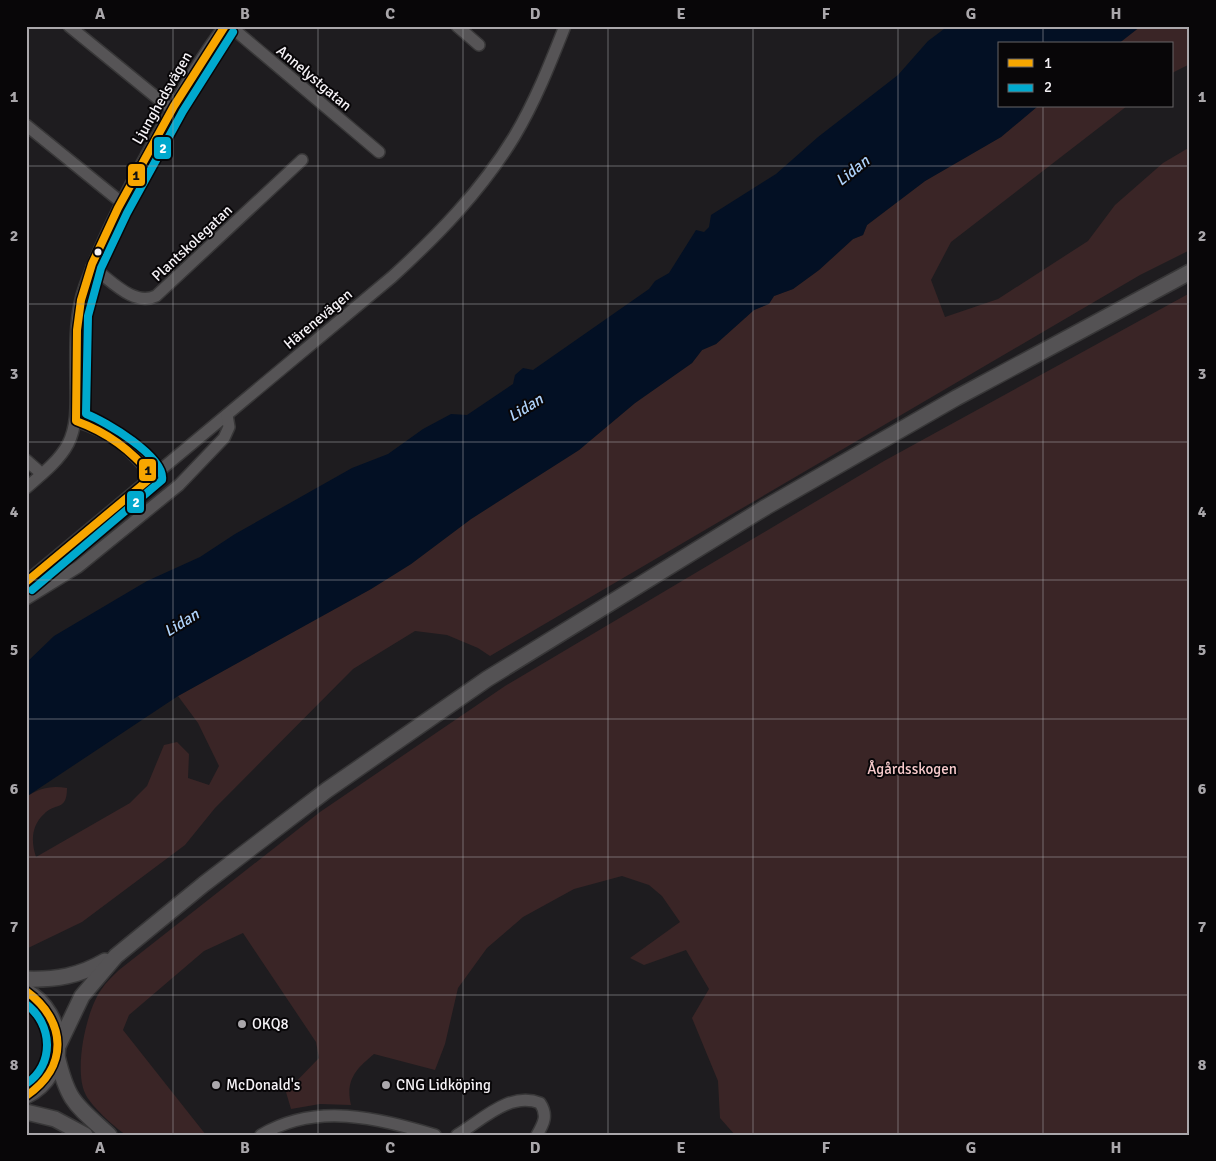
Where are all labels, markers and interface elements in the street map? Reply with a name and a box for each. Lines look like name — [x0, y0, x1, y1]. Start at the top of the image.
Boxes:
text: A — [95, 4, 106, 24]
text: B — [240, 4, 250, 24]
text: C — [385, 4, 395, 24]
text: D — [530, 4, 541, 24]
text: E — [676, 4, 686, 24]
text: F — [822, 4, 831, 24]
text: G — [966, 4, 976, 24]
text: H — [1111, 4, 1121, 24]
street label: Annelystgatan — [273, 41, 355, 115]
legend — [998, 42, 1174, 108]
street label: Ljunghedsvägen — [128, 48, 196, 148]
text: 1 — [1044, 54, 1052, 72]
text: 2 — [1044, 78, 1052, 96]
text: 1 — [10, 87, 19, 107]
text: 1 — [1198, 87, 1207, 107]
line badge: 2 — [153, 136, 172, 160]
text: 2 — [159, 140, 167, 157]
water label: Lidan — [832, 150, 875, 190]
line badge: 1 — [127, 163, 146, 187]
text: 1 — [132, 167, 140, 184]
street label: Plantskolegatan — [148, 201, 236, 285]
text: 2 — [10, 226, 18, 246]
text: 2 — [1198, 226, 1206, 246]
unlabelled marker — [93, 247, 103, 257]
street label: Härenevägen — [280, 285, 356, 353]
text: 3 — [10, 364, 18, 384]
text: 3 — [1198, 364, 1206, 384]
water label: Lidan — [504, 389, 548, 426]
line badge: 1 — [138, 458, 157, 482]
text: 1 — [144, 462, 152, 479]
line badge: 2 — [126, 490, 145, 514]
text: 2 — [132, 494, 140, 511]
text: 4 — [10, 502, 19, 522]
text: 4 — [1198, 502, 1207, 522]
water label: Lidan — [160, 604, 204, 641]
text: 5 — [10, 640, 18, 660]
text: 5 — [1198, 640, 1206, 660]
park label: Ågårdsskogen — [867, 760, 957, 778]
text: 6 — [10, 779, 19, 799]
text: 6 — [1198, 779, 1207, 799]
text: 7 — [10, 917, 19, 937]
text: 7 — [1198, 917, 1207, 937]
place label: OKQ8 — [252, 1015, 289, 1033]
marker: OKQ8 — [236, 1018, 248, 1030]
text: 8 — [10, 1055, 19, 1075]
text: 8 — [1198, 1055, 1207, 1075]
place label: McDonald's — [226, 1076, 301, 1094]
place label: CNG Lidköping — [396, 1076, 491, 1094]
marker: McDonald's — [210, 1079, 222, 1091]
marker: CNG Lidköping — [380, 1079, 392, 1091]
text: A — [95, 1138, 106, 1158]
text: B — [240, 1138, 250, 1158]
text: C — [385, 1138, 395, 1158]
text: D — [530, 1138, 541, 1158]
text: E — [676, 1138, 686, 1158]
text: F — [822, 1138, 831, 1158]
text: G — [966, 1138, 976, 1158]
text: H — [1111, 1138, 1121, 1158]

